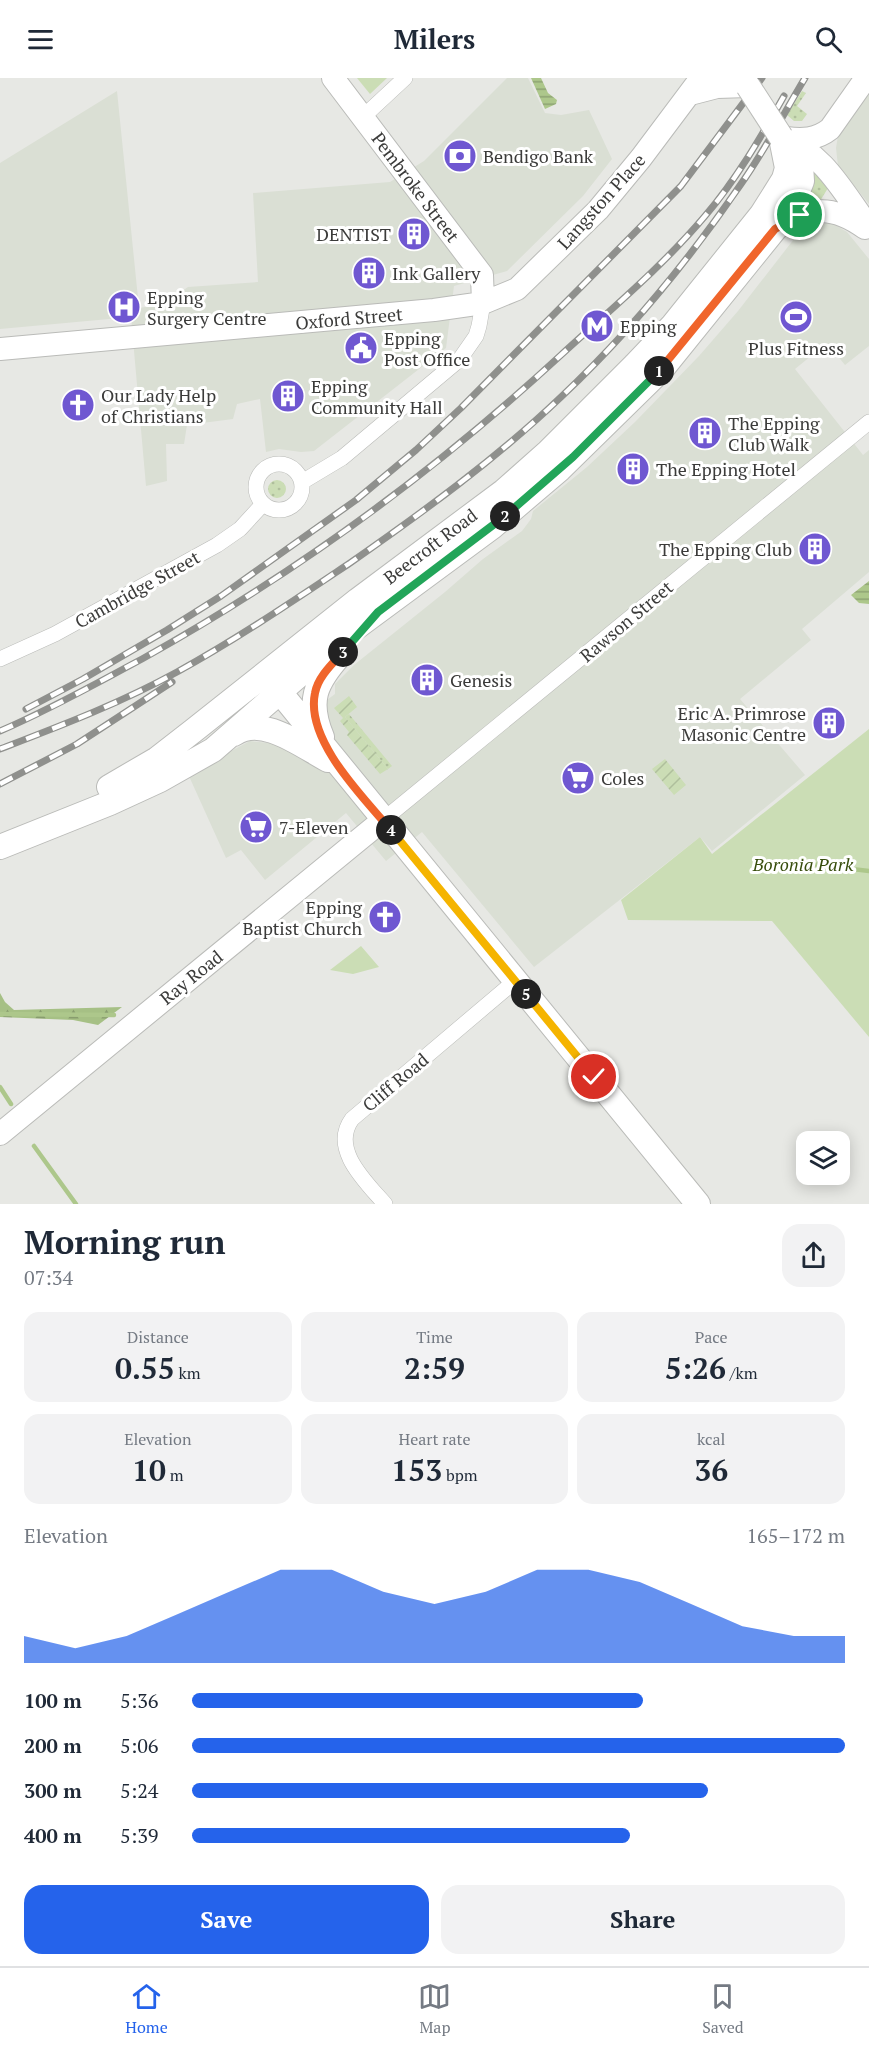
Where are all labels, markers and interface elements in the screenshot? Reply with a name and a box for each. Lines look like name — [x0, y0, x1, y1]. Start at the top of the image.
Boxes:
text: Milers — [394, 21, 475, 57]
icon: menu — [24, 23, 57, 56]
icon: search — [812, 23, 845, 56]
street label: Pembroke Street — [367, 127, 465, 247]
bank icon: Bendigo Bank — [442, 138, 478, 174]
place label: Bendigo Bank — [483, 144, 594, 168]
street label: Langston Place — [552, 148, 650, 254]
pin — [774, 189, 825, 240]
icon: arrive — [783, 198, 816, 231]
building icon: DENTIST — [396, 216, 432, 252]
place label: DENTIST — [316, 222, 391, 246]
building icon: Ink Gallery — [351, 255, 387, 291]
place label: Ink Gallery — [392, 261, 481, 285]
place label: Epping Surgery Centre — [147, 285, 267, 330]
hospital icon: Epping Surgery Centre — [106, 289, 142, 325]
sports icon: Plus Fitness — [778, 299, 814, 335]
street label: Oxford Street — [294, 301, 404, 335]
metro station icon: Epping — [579, 308, 615, 344]
place label: Epping — [620, 314, 677, 338]
place label: Epping Post Office — [384, 326, 470, 371]
public building icon: Epping Post Office — [343, 330, 379, 366]
place label: Plus Fitness — [748, 336, 844, 360]
pin: 1 — [644, 356, 674, 386]
text: 1 — [654, 360, 664, 382]
place label: Epping Community Hall — [311, 374, 443, 419]
building icon: Epping Community Hall — [270, 378, 306, 414]
place label: Our Lady Help of Christians — [101, 383, 216, 428]
church icon: Our Lady Help of Christians — [60, 387, 96, 423]
place label: The Epping Club Walk — [728, 411, 820, 456]
building icon: The Epping Club Walk — [687, 415, 723, 451]
building icon: The Epping Hotel — [615, 451, 651, 487]
place label: The Epping Hotel — [656, 457, 796, 481]
pin: 2 — [490, 501, 520, 531]
street label: Beecroft Road — [378, 503, 482, 589]
text: 2 — [500, 505, 510, 527]
building icon: The Epping Club — [797, 531, 833, 567]
place label: The Epping Club — [659, 537, 792, 561]
street label: Cambridge Street — [70, 545, 204, 633]
street label: Rawson Street — [574, 575, 678, 667]
pin: 3 — [328, 637, 358, 667]
text: 3 — [338, 641, 348, 663]
building icon: Genesis — [409, 662, 445, 698]
place label: Genesis — [450, 668, 512, 692]
place label: Eric A. Primrose Masonic Centre — [678, 701, 806, 746]
building icon: Eric A. Primrose Masonic Centre — [811, 705, 847, 741]
supermarket icon: Coles — [560, 760, 596, 796]
place label: Coles — [601, 766, 644, 790]
supermarket icon: 7-Eleven — [238, 809, 274, 845]
place label: 7-Eleven — [279, 815, 349, 839]
pin: 4 — [376, 815, 406, 845]
text: 4 — [386, 819, 396, 841]
park label: Boronia Park — [752, 852, 854, 876]
place label: Epping Baptist Church — [243, 895, 363, 940]
church icon: Epping Baptist Church — [367, 899, 403, 935]
street label: Ray Road — [155, 944, 227, 1010]
pin: 5 — [511, 979, 541, 1009]
text: 5 — [521, 983, 531, 1005]
street label: Cliff Road — [357, 1047, 433, 1117]
pin — [568, 1051, 619, 1102]
icon: check — [577, 1060, 610, 1093]
map controls — [796, 1131, 850, 1185]
button: layers — [796, 1131, 850, 1185]
text: Morning run — [24, 1220, 226, 1263]
button: share — [782, 1224, 845, 1287]
text: 07:34 — [24, 1264, 73, 1291]
text: Distance — [127, 1326, 189, 1348]
text: Time — [416, 1326, 453, 1348]
text: Pace — [695, 1326, 728, 1348]
text: 0.55 — [115, 1348, 175, 1388]
text: 2:59 — [404, 1348, 465, 1388]
text: 5:26 — [665, 1348, 726, 1388]
text: km — [175, 1362, 201, 1384]
text: /km — [726, 1362, 757, 1384]
text: Elevation — [124, 1428, 191, 1450]
text: Heart rate — [399, 1428, 470, 1450]
text: kcal — [697, 1428, 725, 1450]
text: 10 — [132, 1450, 166, 1490]
text: 153 — [391, 1450, 442, 1490]
text: 36 — [694, 1450, 728, 1490]
text: m — [166, 1464, 184, 1486]
text: bpm — [442, 1464, 478, 1486]
text: Elevation — [24, 1522, 108, 1549]
text: 165–172 m — [746, 1522, 845, 1549]
text: 100 m — [24, 1687, 82, 1714]
text: 5:36 — [120, 1687, 159, 1714]
text: 200 m — [24, 1732, 82, 1759]
text: 5:06 — [120, 1732, 159, 1759]
text: 300 m — [24, 1777, 82, 1804]
text: 5:24 — [120, 1777, 159, 1804]
text: 400 m — [24, 1822, 82, 1849]
text: 5:39 — [120, 1822, 159, 1849]
button: Save — [24, 1885, 429, 1954]
button: Share — [441, 1885, 845, 1954]
tab: Home — [125, 1980, 168, 2038]
tab: Map — [418, 1980, 451, 2038]
tab: Saved — [702, 1980, 744, 2038]

